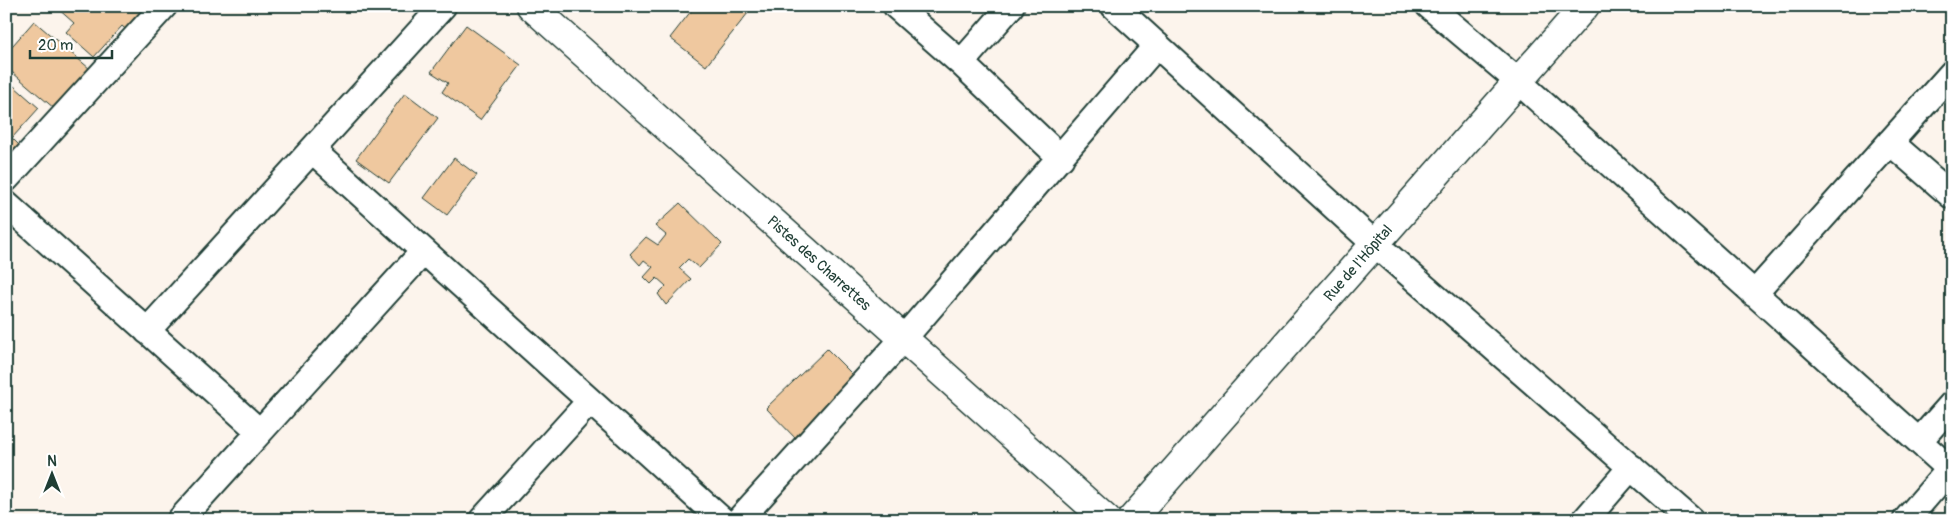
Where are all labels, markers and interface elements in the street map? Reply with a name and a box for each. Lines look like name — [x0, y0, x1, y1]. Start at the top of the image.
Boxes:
scale bar — [30, 28, 112, 60]
text: 20 m — [38, 36, 73, 55]
street label: Pistes des Charrettes — [763, 212, 875, 315]
street label: Rue de l'Hôpital — [1320, 221, 1397, 306]
north arrow — [28, 448, 78, 498]
text: N — [47, 453, 57, 470]

